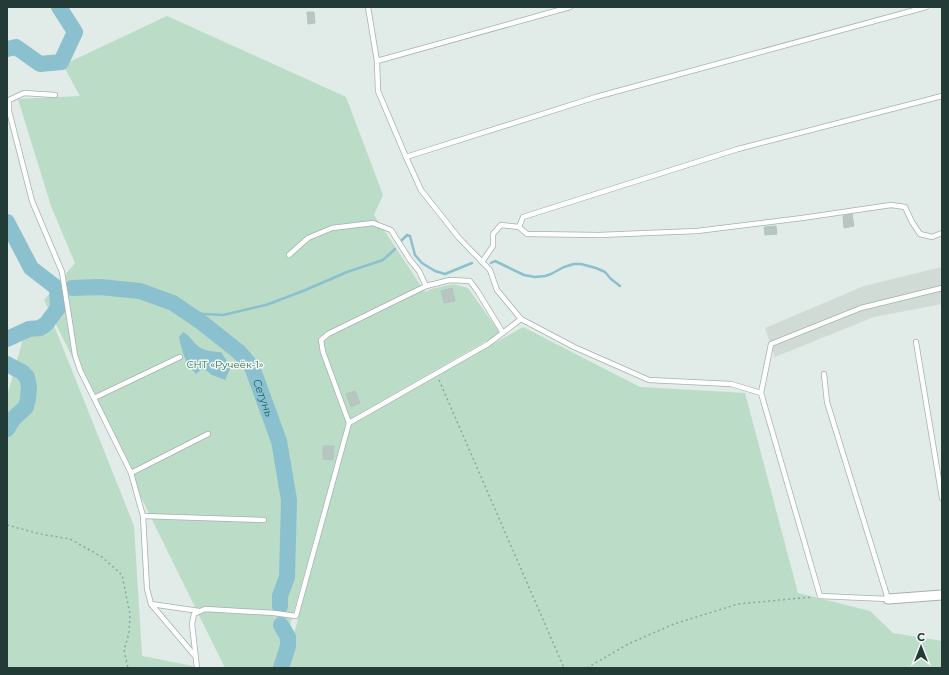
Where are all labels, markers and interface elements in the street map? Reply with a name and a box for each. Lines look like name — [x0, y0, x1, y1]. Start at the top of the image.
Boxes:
park label: СНТ «Ручеёк-1» — [186, 358, 264, 371]
water label: Сетунь — [250, 377, 276, 418]
north arrow — [901, 627, 941, 667]
text: С — [917, 630, 925, 644]

